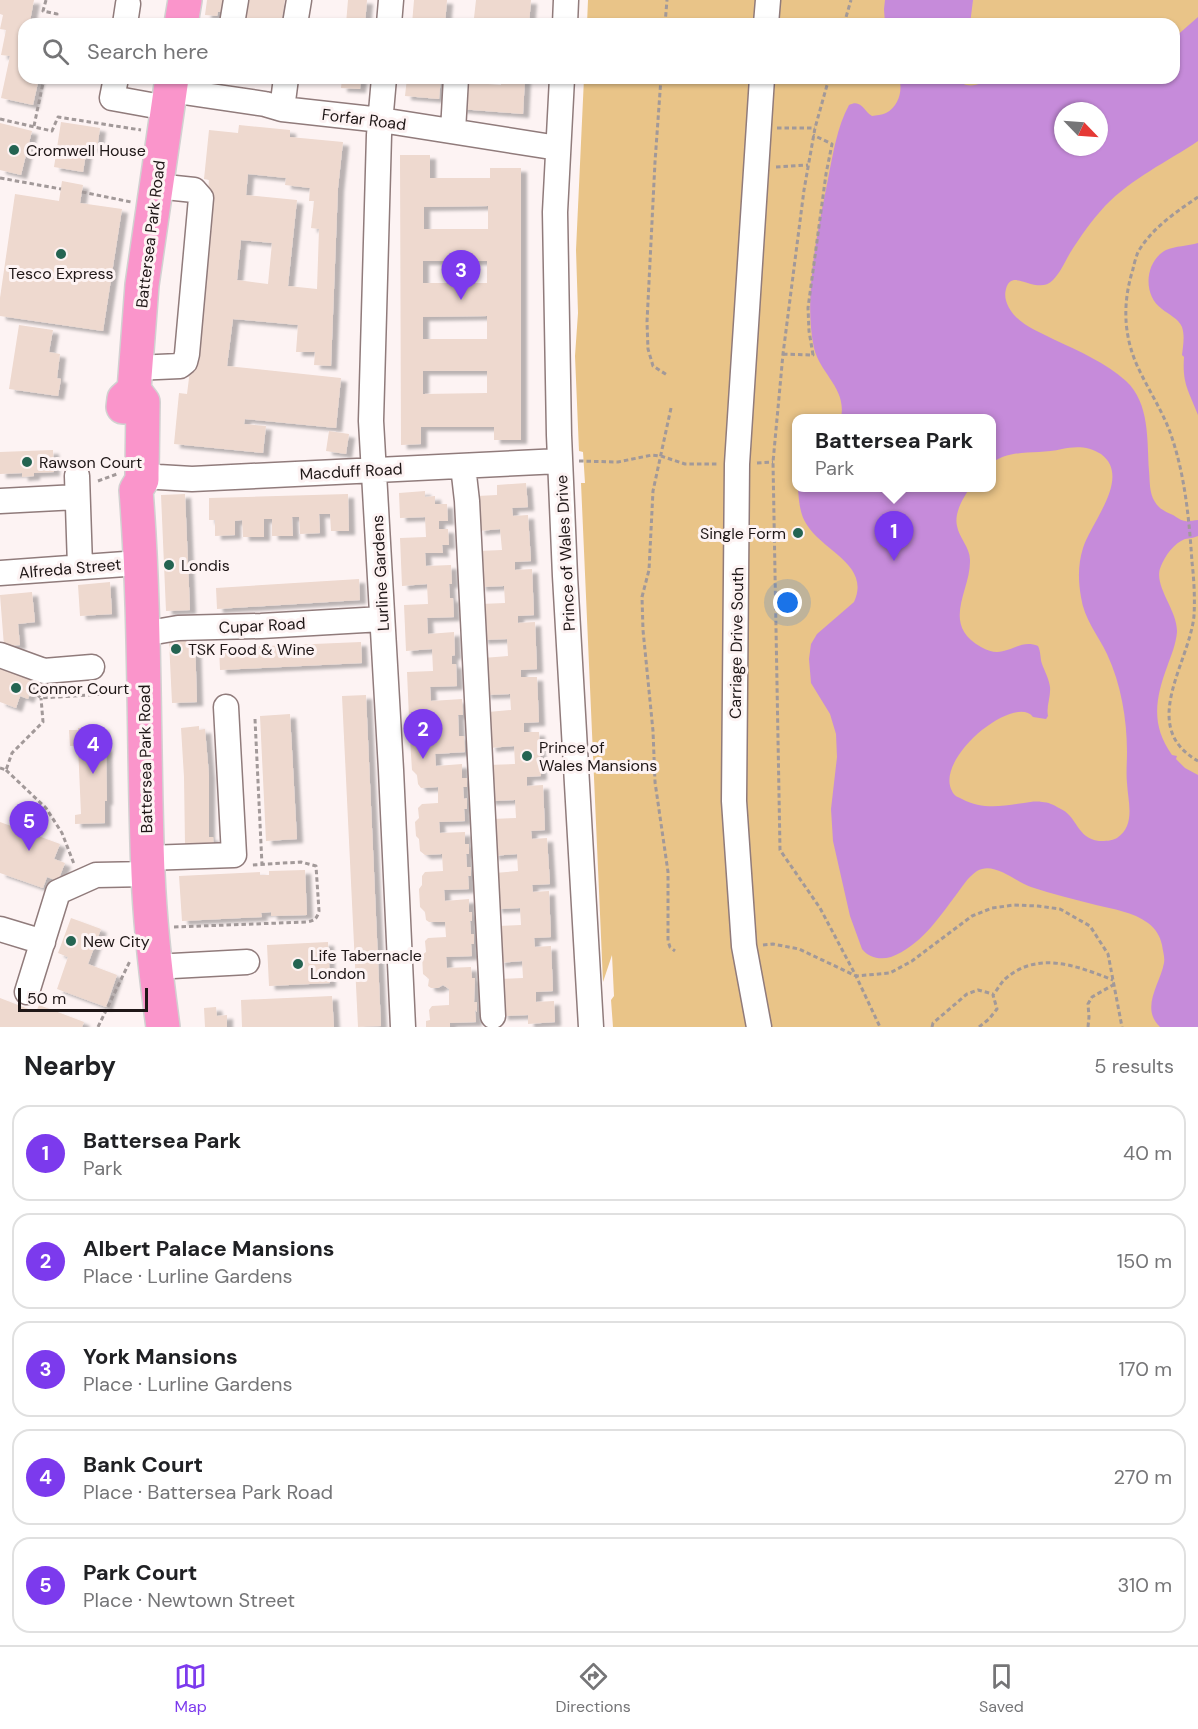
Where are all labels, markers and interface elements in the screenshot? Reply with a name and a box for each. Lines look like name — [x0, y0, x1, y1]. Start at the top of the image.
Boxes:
search box — [18, 18, 1180, 84]
icon: search — [39, 35, 72, 68]
text: Search here — [87, 37, 208, 66]
north arrow — [1054, 102, 1108, 156]
street label: Forfar Road — [321, 104, 407, 135]
place label: Cromwell House — [26, 140, 146, 161]
marker: Cromwell House — [7, 143, 21, 157]
street label: Battersea Park Road — [131, 159, 170, 309]
marker: Tesco Express — [54, 247, 68, 261]
pin: 3 — [442, 250, 480, 300]
place label: Tesco Express — [8, 263, 114, 284]
popup — [792, 414, 996, 492]
text: Battersea Park — [815, 426, 973, 455]
place label: Rawson Court — [39, 452, 142, 473]
marker: Rawson Court — [20, 455, 34, 469]
text: Park — [815, 455, 854, 481]
street label: Macduff Road — [299, 458, 403, 485]
street label: Prince of Wales Drive — [551, 474, 580, 631]
pin: 1 — [874, 512, 914, 561]
street label: Lurline Gardens — [367, 514, 394, 632]
place label: Single Form — [700, 523, 786, 544]
marker: Single Form — [791, 526, 805, 540]
street label: Alfreda Street — [18, 554, 122, 583]
place label: Londis — [181, 555, 230, 576]
marker: Londis — [162, 558, 176, 572]
street label: Carriage Drive South — [725, 567, 748, 719]
your location — [773, 588, 802, 617]
street label: Cupar Road — [218, 613, 306, 638]
place label: TSK Food & Wine — [188, 639, 315, 660]
marker: TSK Food & Wine — [169, 642, 183, 656]
place label: Connor Court — [28, 678, 129, 699]
marker: Connor Court — [9, 681, 23, 695]
street label: Battersea Park Road — [134, 684, 157, 833]
pin: 2 — [404, 710, 442, 759]
pin: 4 — [74, 724, 112, 774]
place label: Prince of Wales Mansions — [539, 737, 657, 776]
marker: Prince of Wales Mansions — [520, 749, 534, 763]
pin: 5 — [9, 802, 48, 851]
place label: New City — [83, 931, 150, 952]
marker: New City — [64, 934, 78, 948]
place label: Life Tabernacle London — [310, 945, 422, 984]
marker: Life Tabernacle London — [291, 957, 305, 971]
scale bar — [18, 985, 148, 1013]
text: 50 m — [27, 988, 66, 1009]
text: Nearby — [24, 1049, 116, 1083]
text: 5 results — [1094, 1053, 1174, 1079]
text: Battersea Park — [83, 1126, 241, 1155]
text: 1 — [42, 1140, 49, 1166]
text: 40 m — [1123, 1140, 1172, 1166]
text: Park — [83, 1155, 123, 1181]
text: Albert Palace Mansions — [83, 1234, 334, 1263]
text: 2 — [40, 1248, 51, 1274]
text: 150 m — [1117, 1248, 1172, 1274]
text: Place · Lurline Gardens — [83, 1263, 293, 1289]
text: York Mansions — [83, 1342, 238, 1371]
text: 3 — [39, 1356, 52, 1382]
text: 170 m — [1119, 1356, 1172, 1382]
text: Place · Lurline Gardens — [83, 1371, 293, 1397]
text: Bank Court — [83, 1450, 203, 1479]
text: 4 — [39, 1464, 52, 1490]
text: 270 m — [1114, 1464, 1172, 1490]
text: Place · Battersea Park Road — [83, 1479, 333, 1505]
text: Park Court — [83, 1558, 197, 1587]
text: 5 — [39, 1572, 52, 1598]
text: 310 m — [1117, 1572, 1172, 1598]
text: Place · Newtown Street — [83, 1587, 295, 1613]
tab: Map — [174, 1660, 207, 1717]
tab: Directions — [555, 1660, 631, 1717]
tab: Saved — [979, 1660, 1024, 1717]

